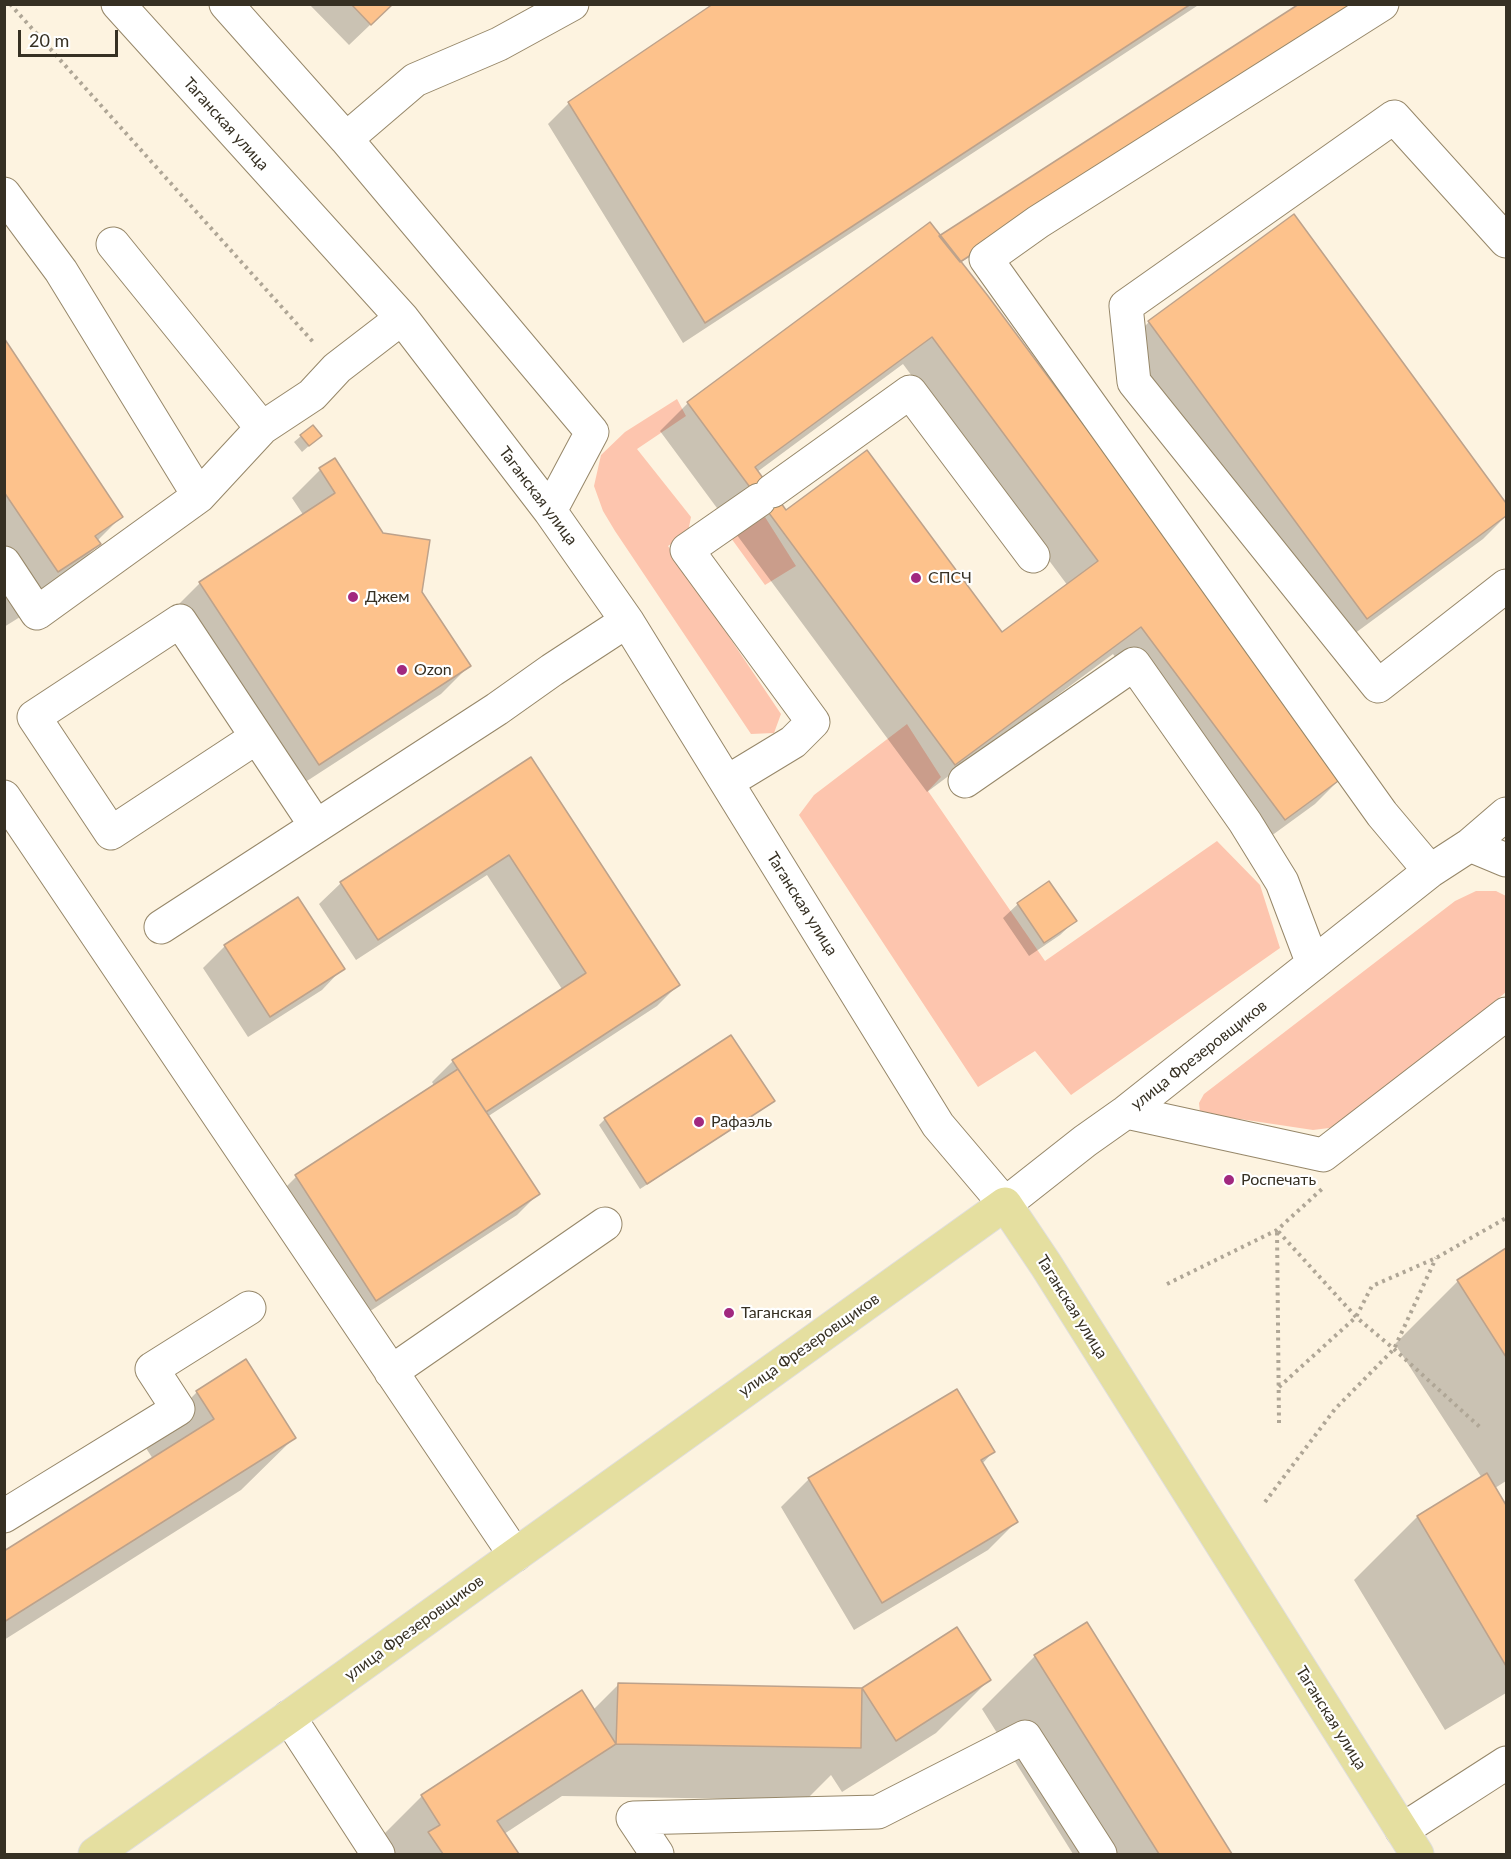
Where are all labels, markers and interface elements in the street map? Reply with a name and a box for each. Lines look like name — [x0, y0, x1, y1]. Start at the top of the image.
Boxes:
scale bar — [21, 18, 122, 56]
text: 20 m — [29, 29, 69, 51]
street label: Таганская улица — [179, 74, 273, 174]
street label: Таганская улица — [495, 443, 581, 549]
place label: СПСЧ — [928, 568, 972, 588]
marker: СПСЧ — [909, 571, 923, 585]
place label: Джем — [365, 587, 410, 607]
marker: Джем — [346, 590, 360, 604]
place label: Ozon — [414, 660, 452, 680]
marker: Ozon — [395, 663, 409, 677]
street label: Таганская улица — [762, 849, 842, 959]
street label: улица Фрезеровщиков — [1127, 996, 1271, 1114]
place label: Рафаэль — [711, 1112, 772, 1132]
marker: Рафаэль — [692, 1115, 706, 1129]
place label: Роспечать — [1241, 1170, 1316, 1190]
marker: Роспечать — [1222, 1173, 1236, 1187]
street label: Таганская улица — [1032, 1252, 1112, 1362]
street label: улица Фрезеровщиков — [735, 1289, 883, 1401]
place label: Таганская — [741, 1303, 812, 1323]
marker: Таганская — [722, 1306, 736, 1320]
street label: улица Фрезеровщиков — [341, 1571, 487, 1685]
street label: Таганская улица — [1291, 1663, 1371, 1773]

